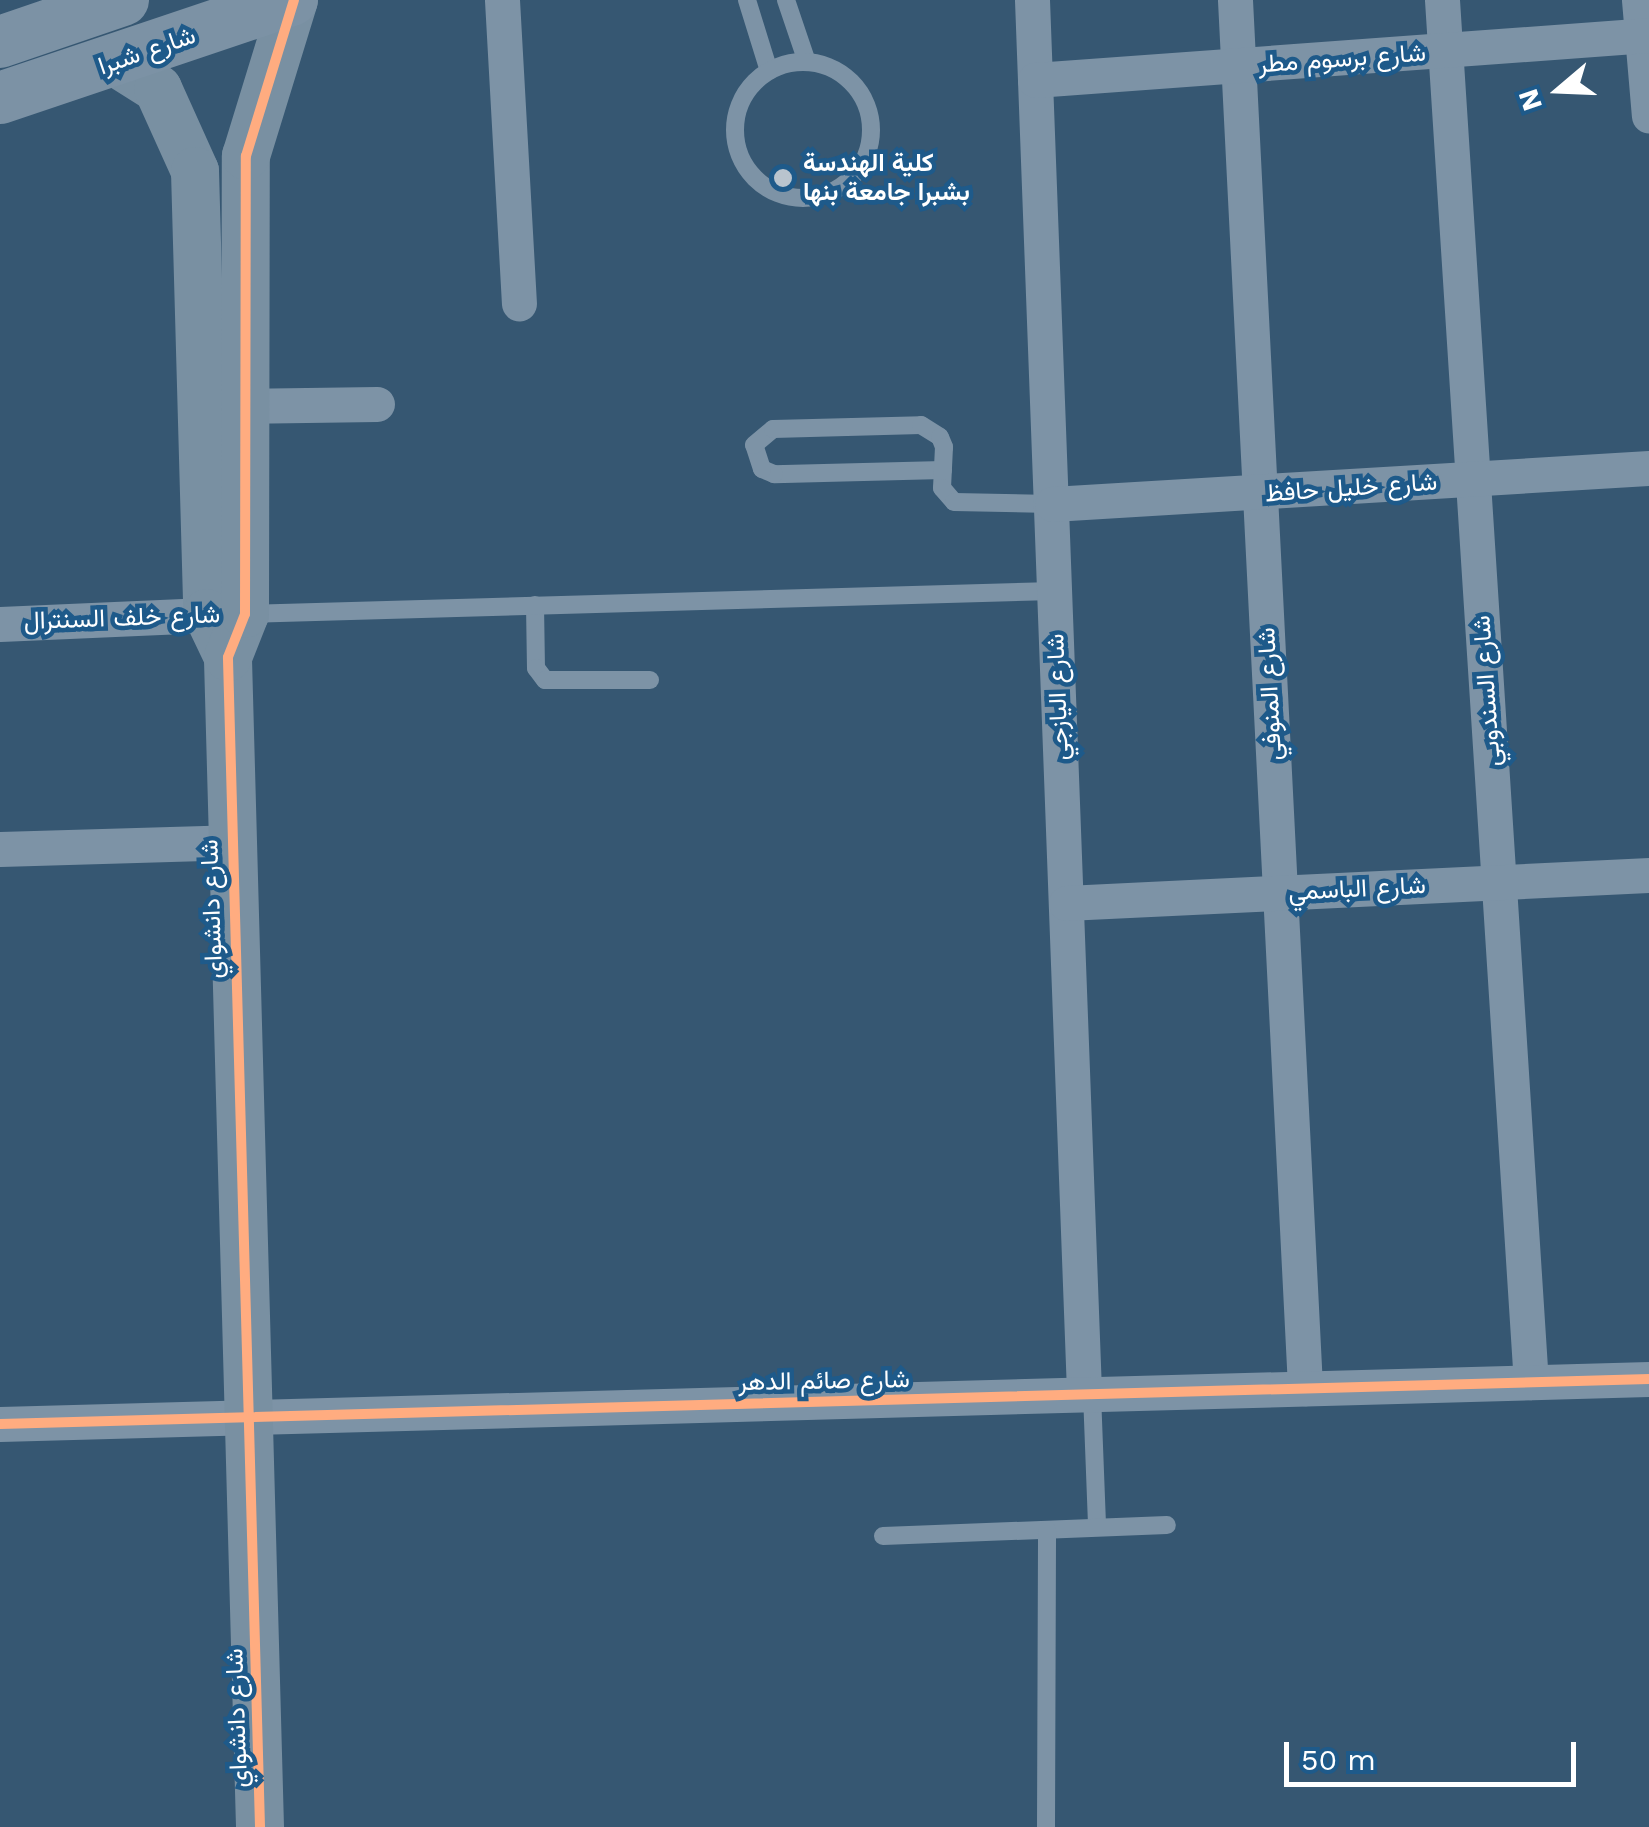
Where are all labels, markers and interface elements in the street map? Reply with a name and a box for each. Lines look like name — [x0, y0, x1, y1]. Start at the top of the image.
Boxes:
street label: شارع شبرا — [94, 20, 200, 82]
street label: شارع برسوم مطر — [1257, 38, 1427, 80]
north arrow — [1509, 40, 1609, 140]
text: N — [1511, 85, 1549, 115]
place label: كلية الهندسة بشبرا جامعة بنها — [803, 149, 970, 208]
marker: كلية الهندسة بشبرا جامعة بنها — [772, 167, 794, 189]
street label: شارع خليل حافظ — [1264, 467, 1438, 509]
street label: شارع خلف السنترال — [23, 600, 221, 636]
street label: شارع السندوبي — [1467, 614, 1507, 768]
street label: شارع المنوفي — [1252, 627, 1288, 761]
street label: شارع اليازجي — [1041, 633, 1075, 761]
street label: شارع دانشواي — [195, 839, 229, 979]
street label: شارع الباسمي — [1287, 870, 1427, 908]
street label: شارع صائم الدهر — [738, 1365, 910, 1397]
street label: شارع دانشواي — [220, 1648, 254, 1788]
scale bar — [1289, 1722, 1582, 1784]
text: 50 m — [1301, 1742, 1376, 1777]

